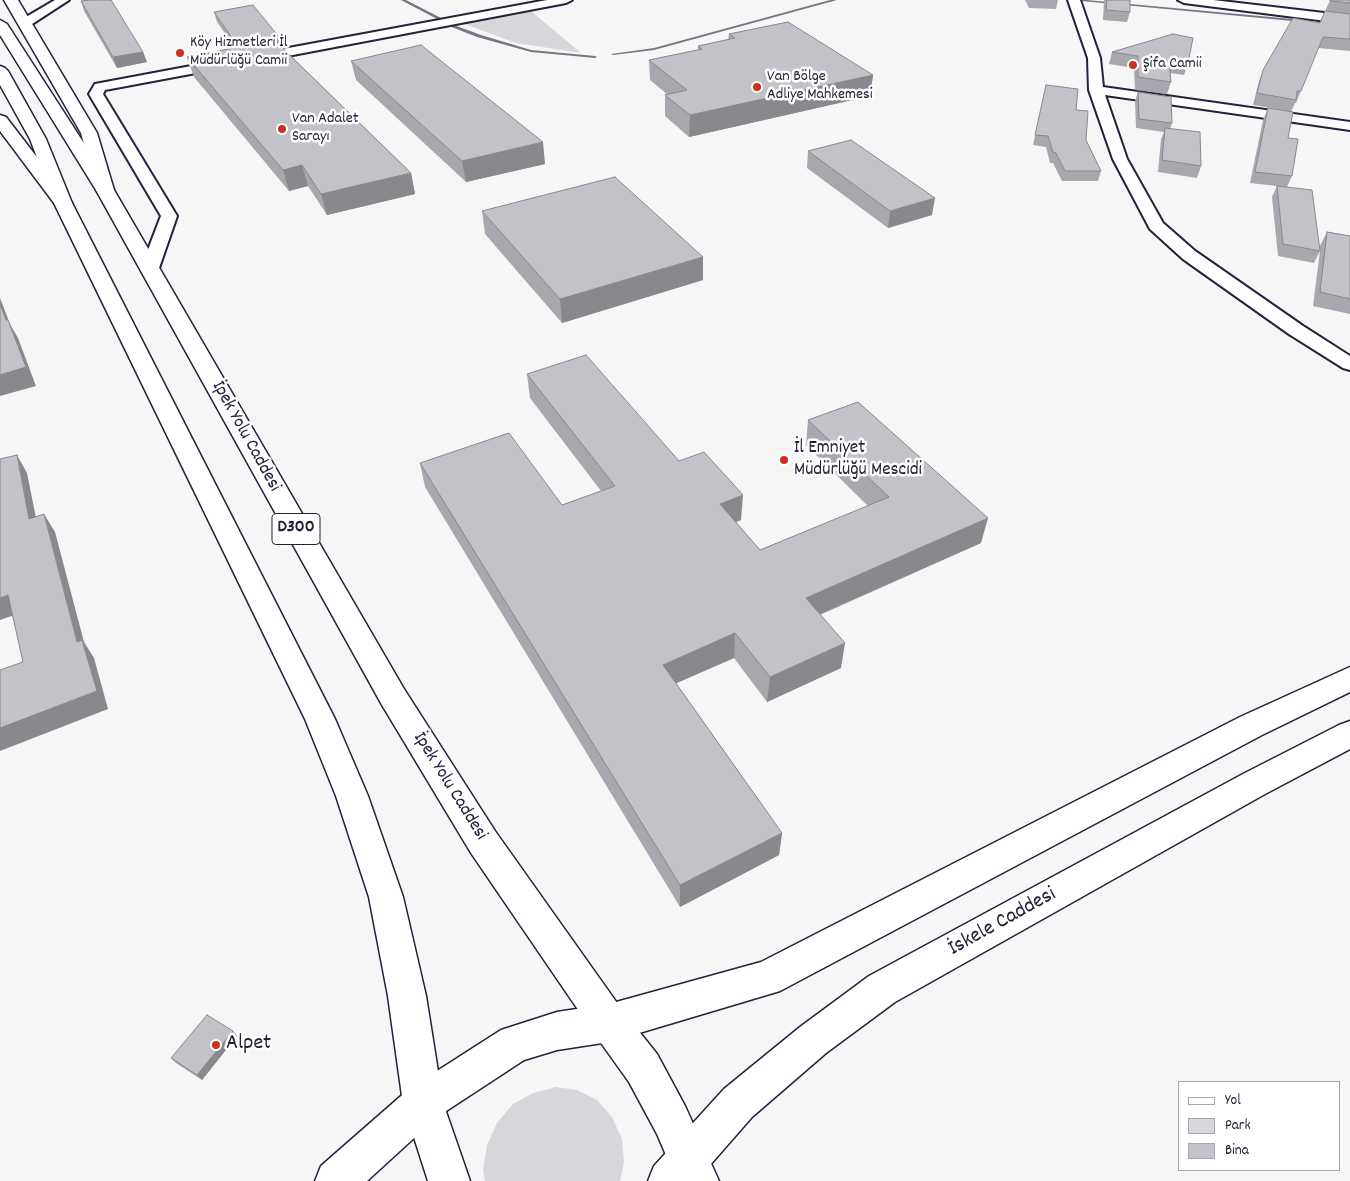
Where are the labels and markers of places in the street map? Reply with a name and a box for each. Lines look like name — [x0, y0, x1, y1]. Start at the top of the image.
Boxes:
place label: Köy Hizmetleri İl Müdürlüğü Camii — [190, 34, 287, 72]
marker: Köy Hizmetleri İl Müdürlüğü Camii — [174, 47, 186, 59]
place label: Şifa Camii — [1143, 55, 1202, 75]
marker: Şifa Camii — [1127, 59, 1139, 71]
place label: Van Bölge Adliye Mahkemesi — [767, 68, 873, 106]
marker: Van Bölge Adliye Mahkemesi — [751, 81, 763, 93]
place label: Van Adalet Sarayı — [292, 110, 359, 148]
marker: Van Adalet Sarayı — [276, 123, 288, 135]
place label: İl Emniyet Müdürlüğü Mescidi — [794, 438, 922, 482]
marker: İl Emniyet Müdürlüğü Mescidi — [778, 454, 790, 466]
place label: Alpet — [226, 1032, 271, 1058]
marker: Alpet — [210, 1039, 222, 1051]

